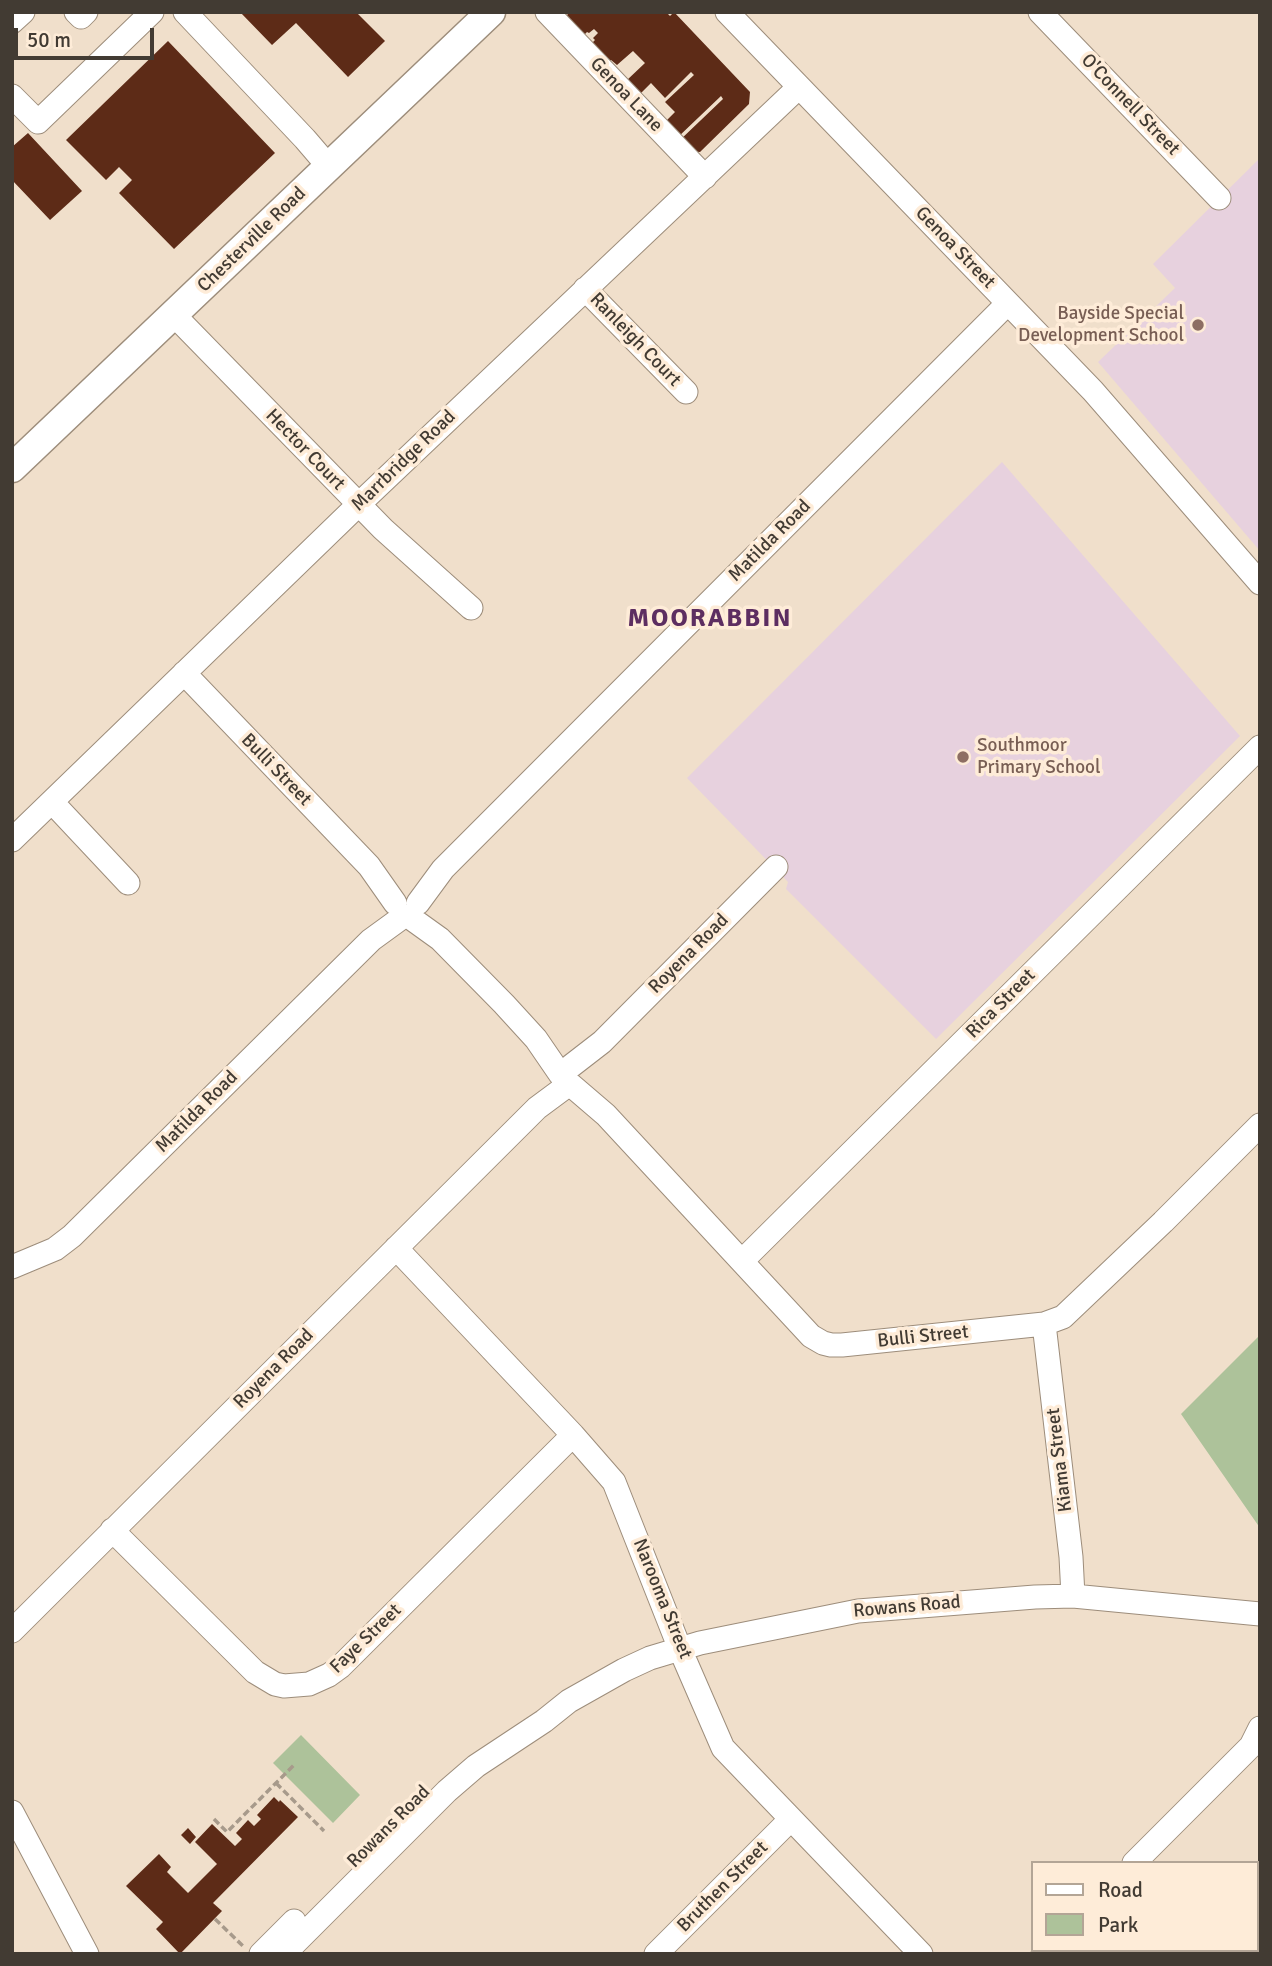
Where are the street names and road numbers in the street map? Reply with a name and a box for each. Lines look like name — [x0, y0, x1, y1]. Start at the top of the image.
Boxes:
street label: O'Connell Street — [1076, 49, 1184, 161]
street label: Genoa Lane — [585, 53, 667, 137]
street label: Chesterville Road — [193, 183, 311, 297]
street label: Genoa Street — [910, 202, 1000, 294]
street label: Ranleigh Court — [585, 288, 685, 392]
street label: Hector Court — [261, 405, 349, 495]
street label: Marrbridge Road — [347, 406, 461, 516]
street label: Matilda Road — [724, 495, 816, 587]
street label: Bulli Street — [236, 729, 316, 811]
street label: Royena Road — [644, 909, 734, 999]
street label: Rica Street — [962, 965, 1040, 1043]
street label: Matilda Road — [151, 1066, 243, 1158]
street label: Bulli Street — [876, 1321, 970, 1353]
street label: Royena Road — [229, 1324, 319, 1414]
street label: Kiama Street — [1042, 1407, 1078, 1513]
street label: Narooma Street — [628, 1536, 696, 1662]
street label: Rowans Road — [852, 1591, 962, 1623]
street label: Faye Street — [326, 1599, 406, 1679]
street label: Rowans Road — [343, 1781, 435, 1873]
street label: Bruthen Street — [673, 1837, 773, 1937]

